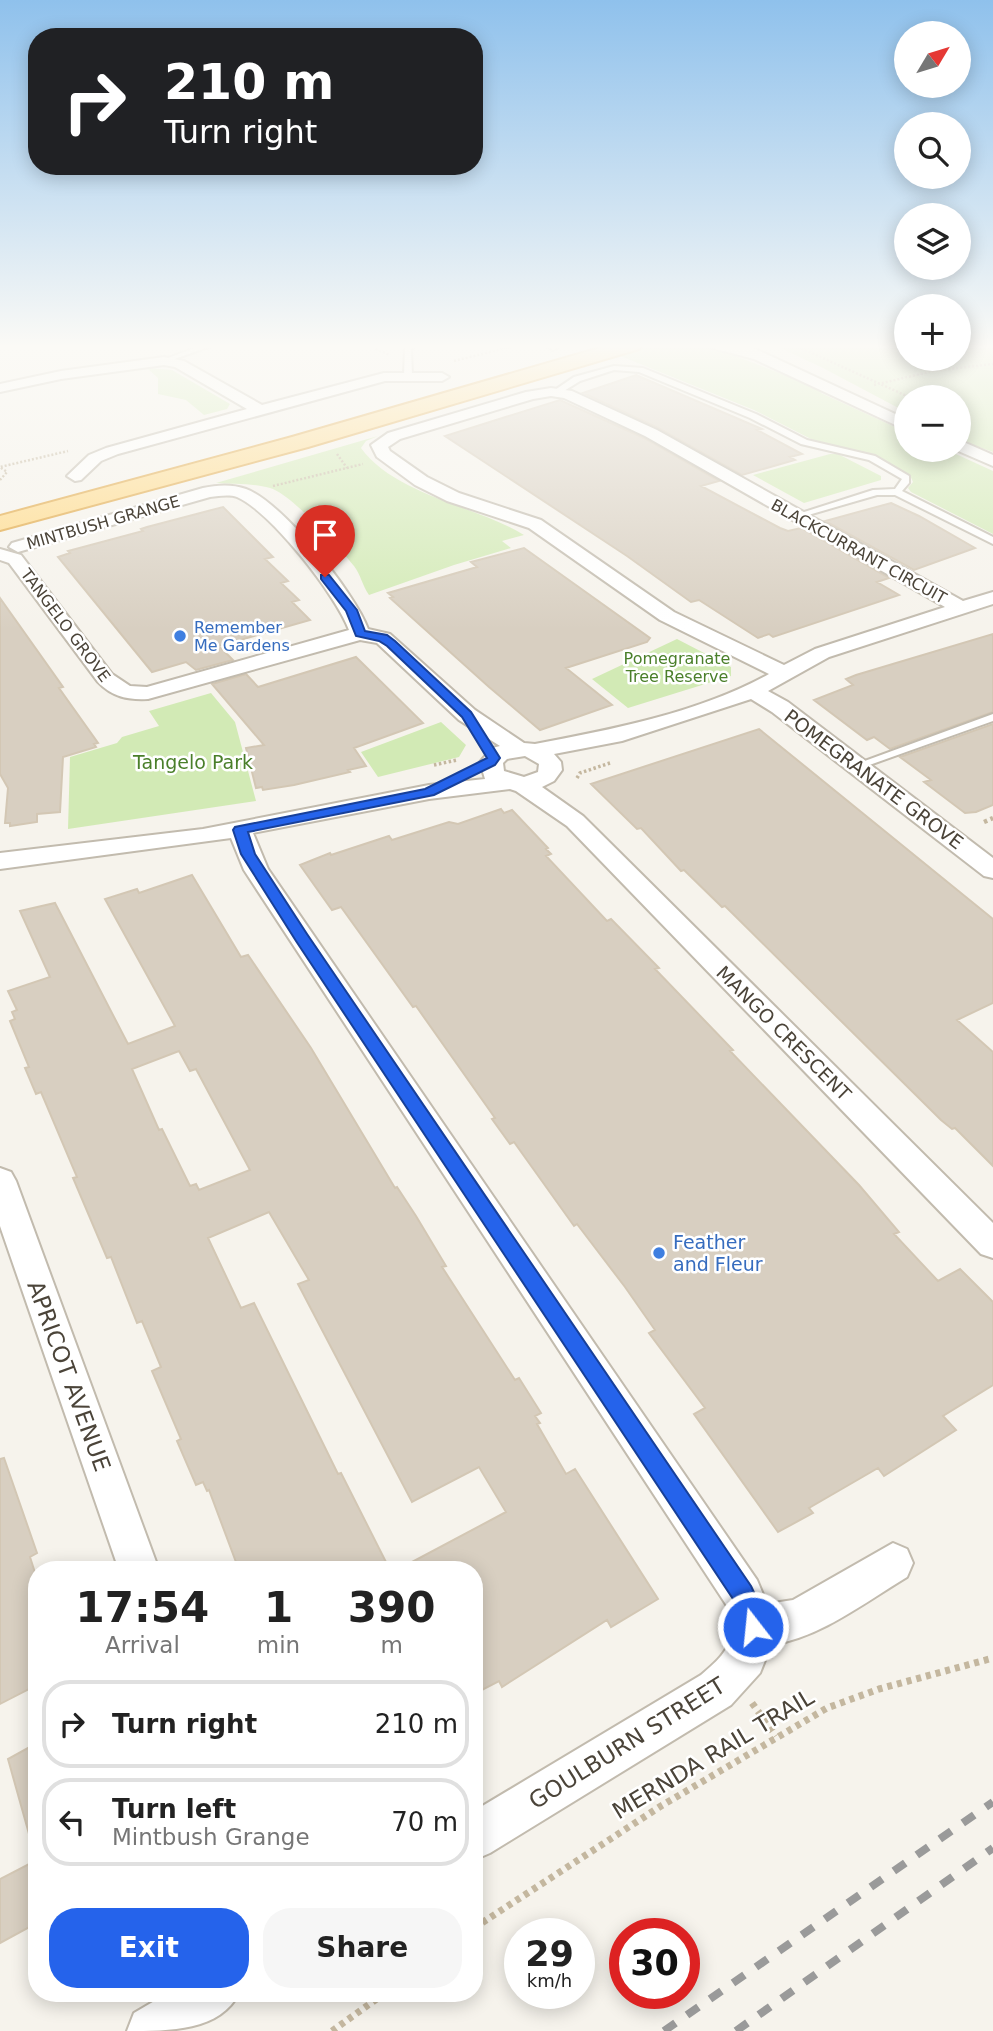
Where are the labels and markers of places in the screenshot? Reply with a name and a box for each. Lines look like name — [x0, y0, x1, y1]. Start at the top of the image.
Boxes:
pin — [295, 505, 355, 577]
place label: Remember Me Gardens — [194, 618, 290, 655]
marker: Remember Me Gardens — [172, 628, 188, 644]
place label: Feather and Fleur — [673, 1231, 763, 1275]
marker: Feather and Fleur — [651, 1245, 667, 1261]

